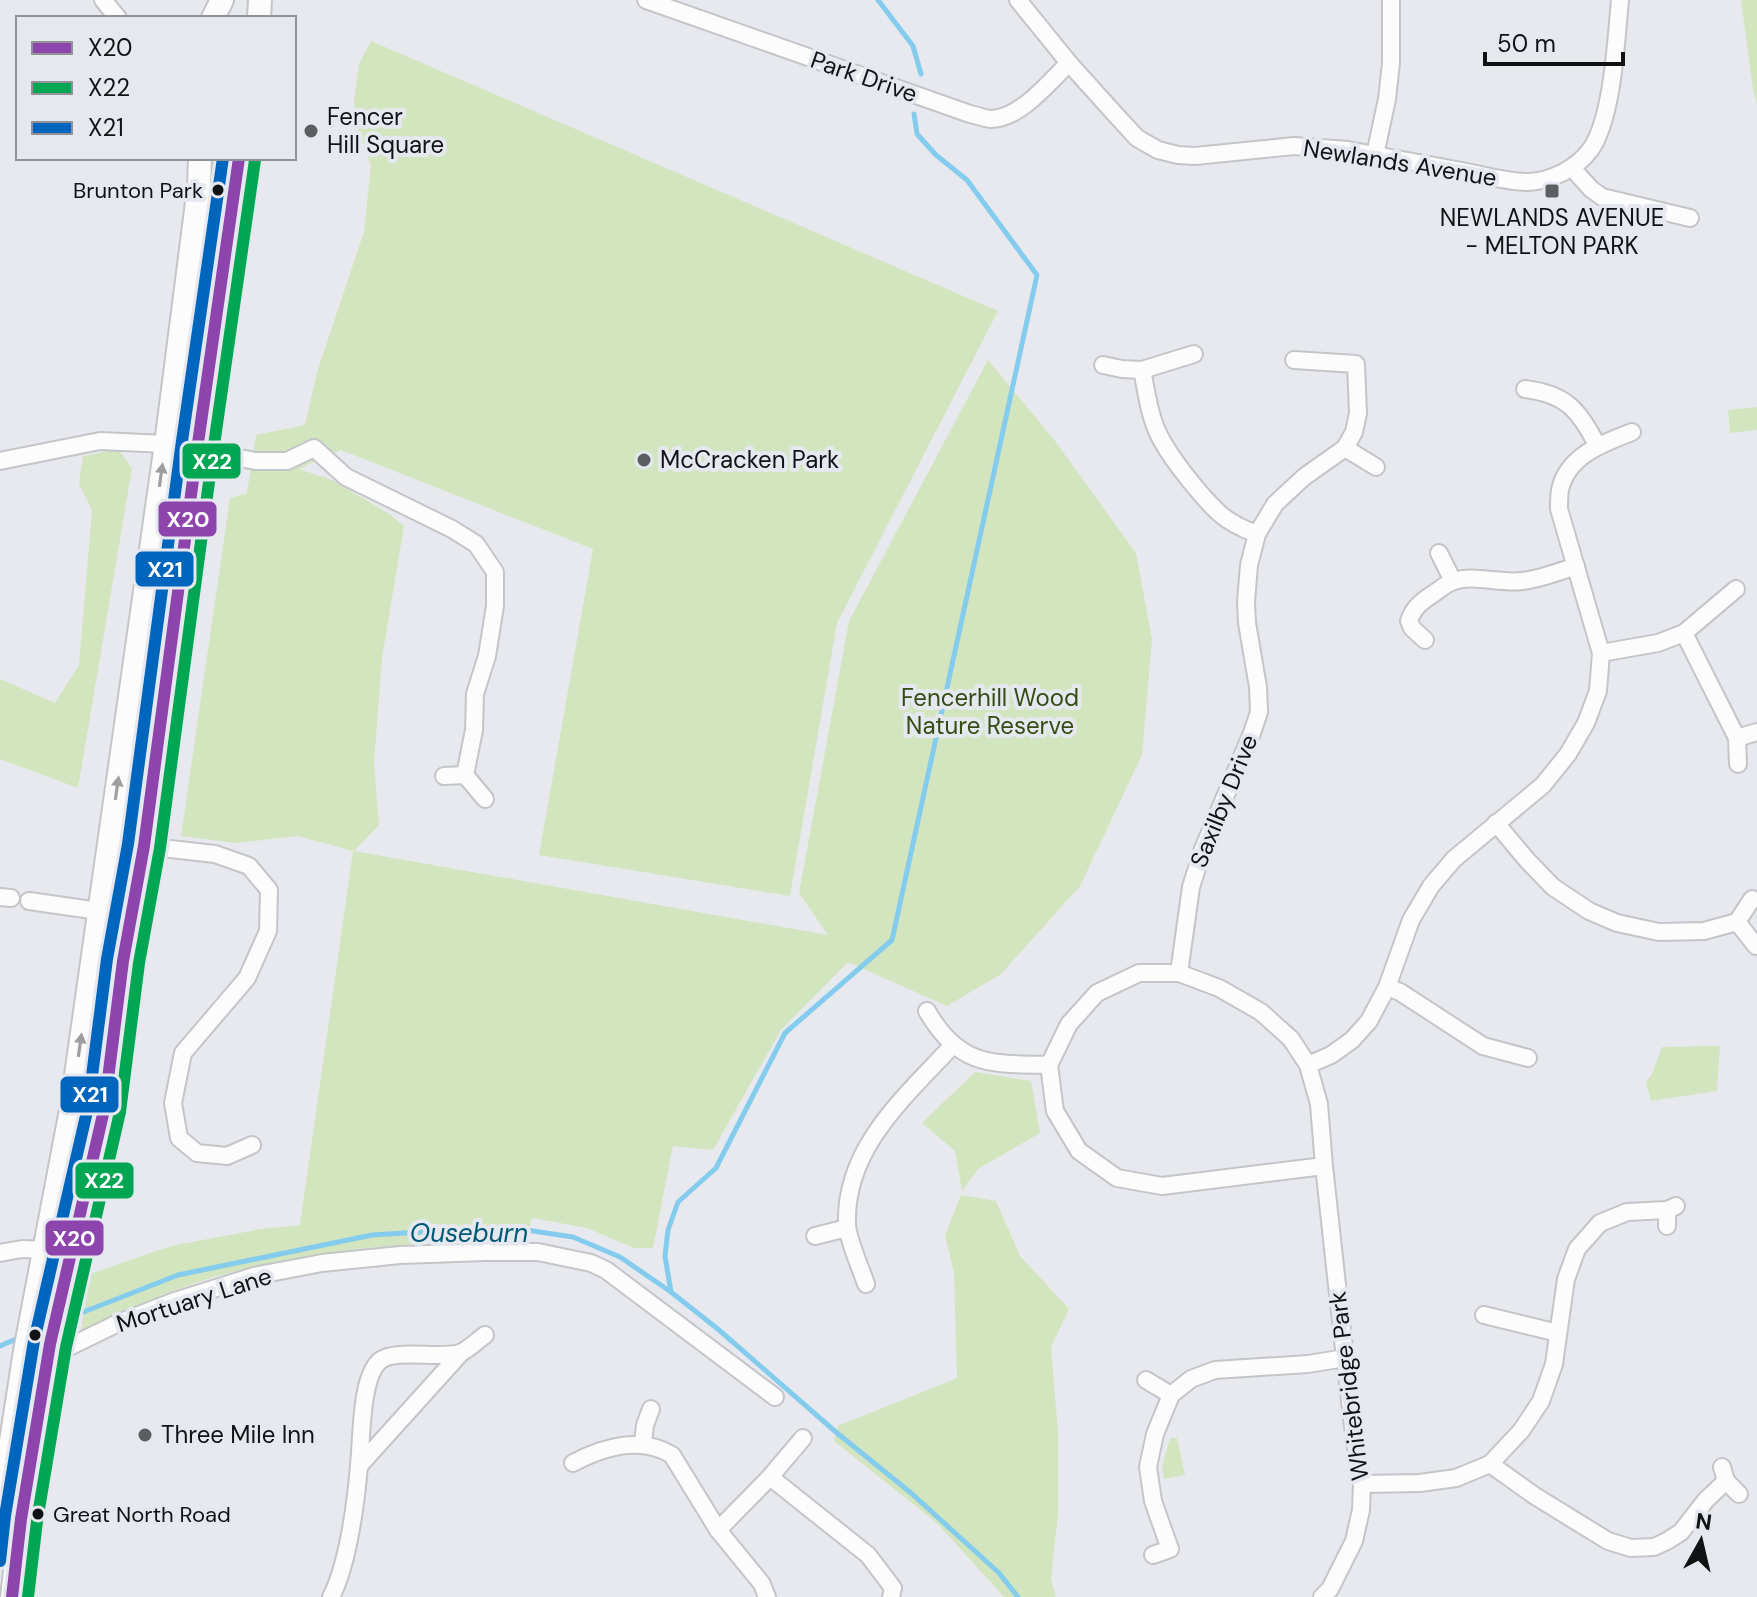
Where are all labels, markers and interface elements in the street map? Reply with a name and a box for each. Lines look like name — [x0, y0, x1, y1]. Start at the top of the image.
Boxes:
legend — [16, 16, 296, 160]
scale bar — [1485, 16, 1623, 66]
text: 50 m — [1497, 28, 1556, 59]
text: X20 — [88, 32, 132, 63]
street label: Park Drive — [807, 44, 922, 109]
text: X22 — [88, 72, 130, 103]
place label: Fencer Hill Square — [327, 101, 444, 160]
text: X21 — [88, 112, 124, 143]
marker: Fencer Hill Square — [302, 122, 320, 140]
street label: Newlands Avenue — [1301, 132, 1499, 193]
place label: Brunton Park — [73, 176, 203, 205]
marker: Brunton Park — [210, 182, 226, 198]
marker: NEWLANDS AVENUE - MELTON PARK — [1543, 182, 1561, 200]
place label: NEWLANDS AVENUE - MELTON PARK — [1440, 202, 1664, 261]
line badge: X22 — [181, 442, 242, 480]
place label: McCracken Park — [660, 444, 839, 475]
text: X22 — [192, 447, 232, 476]
marker: McCracken Park — [635, 451, 653, 469]
one-way arrow — [155, 462, 168, 487]
line badge: X20 — [157, 500, 218, 538]
text: X20 — [167, 505, 209, 534]
line badge: X21 — [134, 550, 195, 588]
text: X21 — [147, 555, 183, 584]
park label: Fencerhill Wood Nature Reserve — [901, 682, 1079, 741]
street label: Saxilby Drive — [1183, 730, 1264, 872]
one-way arrow — [110, 775, 123, 800]
one-way arrow — [74, 1033, 87, 1058]
line badge: X21 — [59, 1075, 120, 1114]
text: X21 — [72, 1080, 108, 1109]
line badge: X22 — [74, 1161, 135, 1200]
text: X22 — [84, 1166, 124, 1195]
water label: Ouseburn — [410, 1216, 528, 1250]
line badge: X20 — [44, 1219, 105, 1257]
text: X20 — [53, 1224, 95, 1253]
street label: Mortuary Lane — [112, 1260, 275, 1339]
street label: Whitebridge Park — [1322, 1290, 1375, 1483]
unlabelled marker — [27, 1327, 43, 1343]
place label: Three Mile Inn — [161, 1419, 315, 1450]
marker: Three Mile Inn — [136, 1426, 154, 1444]
place label: Great North Road — [53, 1500, 231, 1529]
north arrow — [1661, 1501, 1741, 1581]
marker: Great North Road — [30, 1506, 46, 1522]
text: N — [1694, 1506, 1714, 1537]

